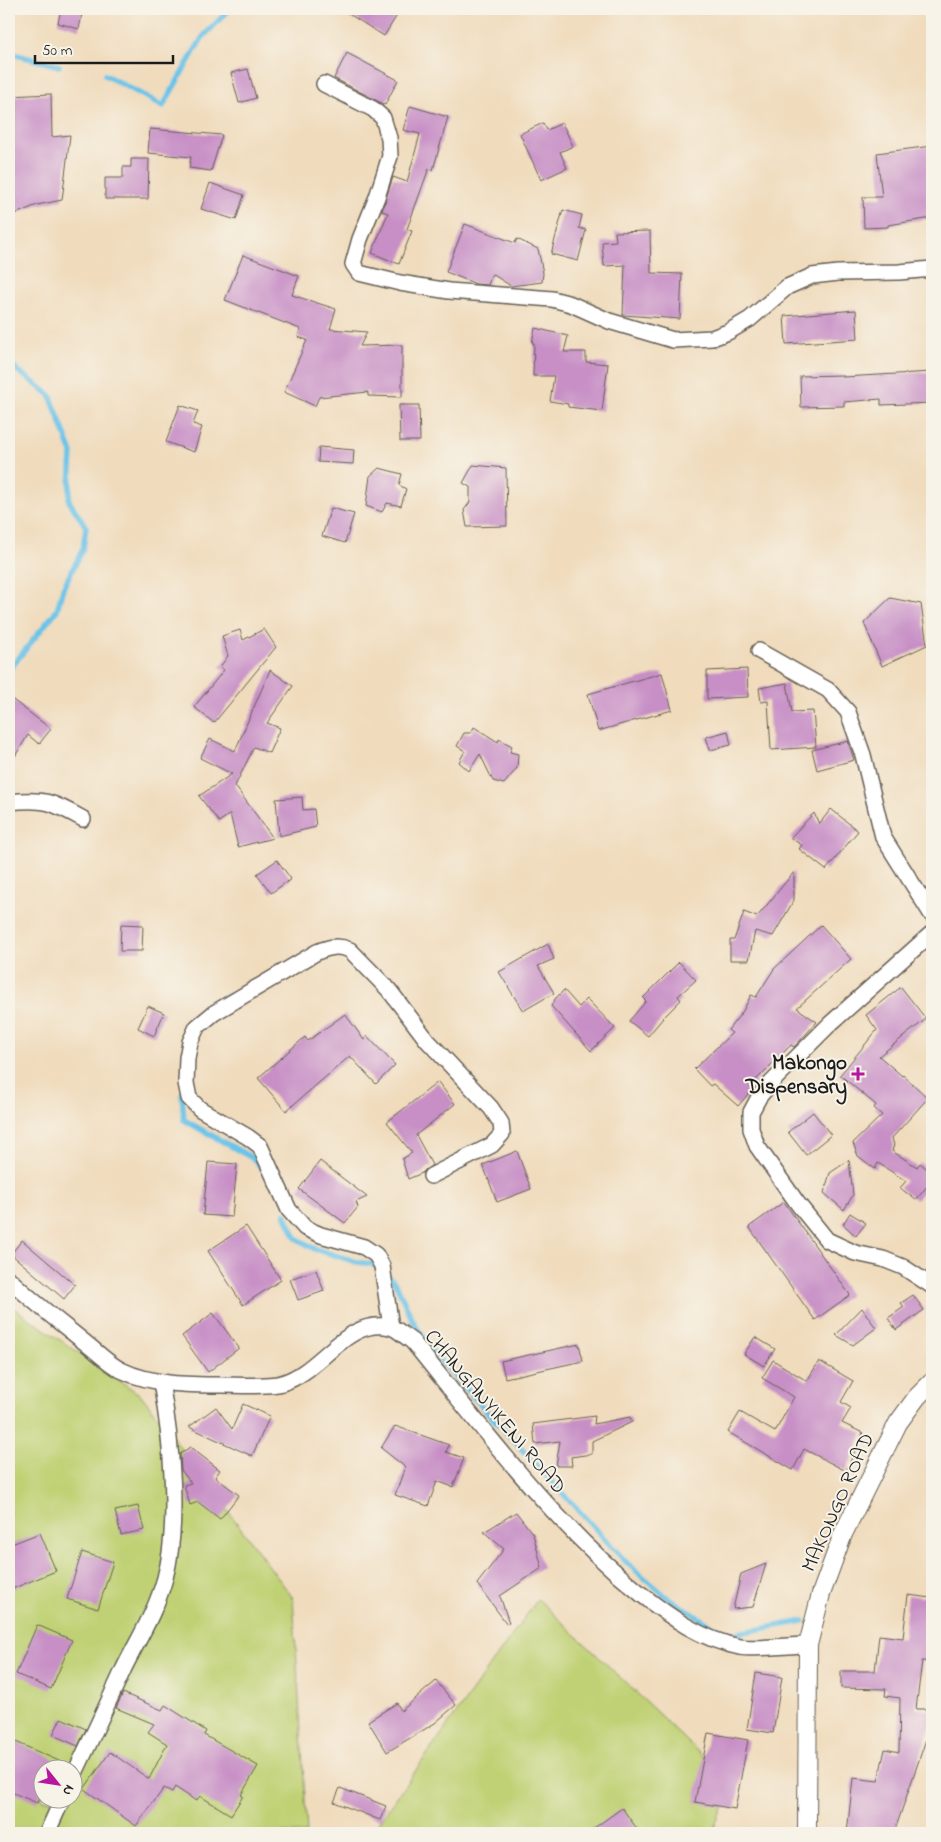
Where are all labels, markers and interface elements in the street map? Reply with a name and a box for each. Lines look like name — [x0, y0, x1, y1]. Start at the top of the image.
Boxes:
scale bar — [35, 32, 172, 64]
text: 50 m — [42, 40, 73, 62]
place label: Makongo Dispensary — [745, 1049, 847, 1105]
marker: Makongo Dispensary — [851, 1067, 865, 1081]
street label: CHANGANYIKENI ROAD — [416, 1323, 572, 1501]
street label: MAKONGO ROAD — [795, 1428, 883, 1577]
north arrow — [32, 1760, 82, 1810]
text: N — [57, 1780, 79, 1799]

